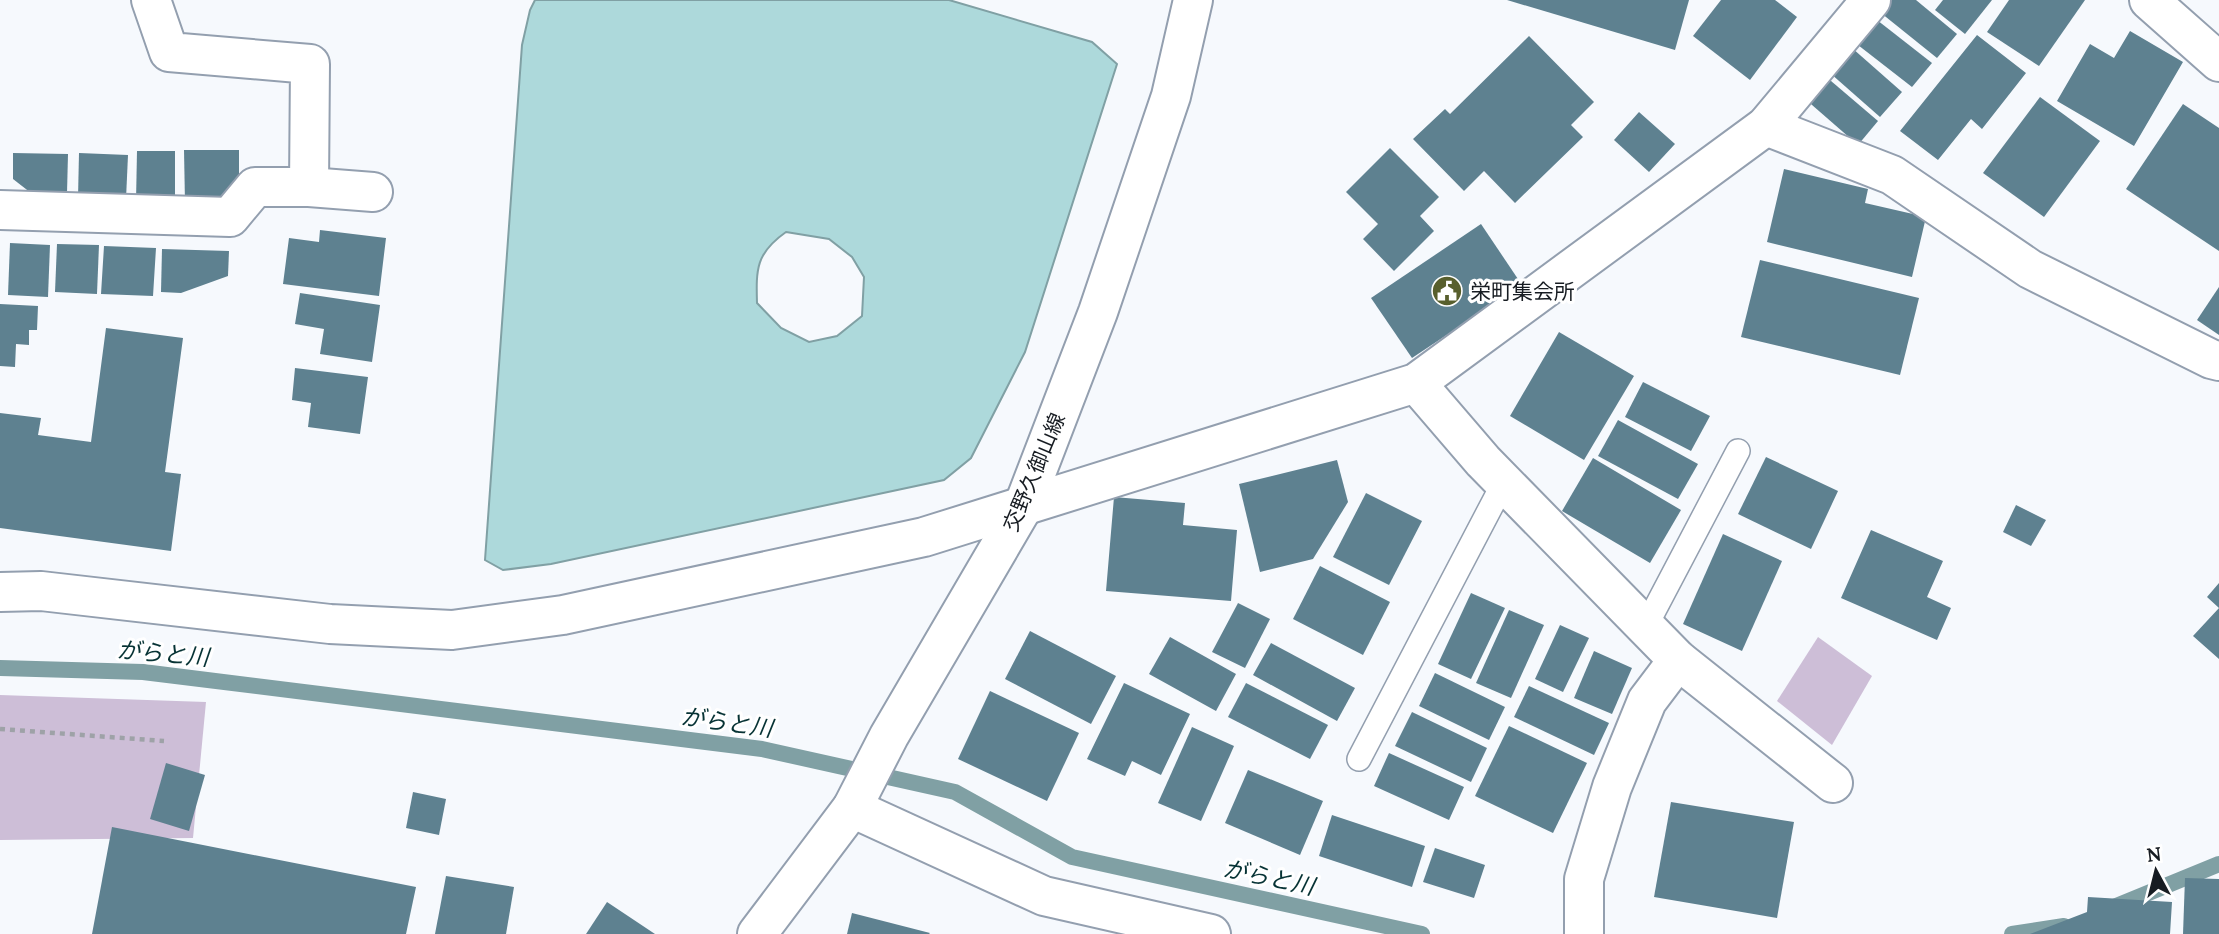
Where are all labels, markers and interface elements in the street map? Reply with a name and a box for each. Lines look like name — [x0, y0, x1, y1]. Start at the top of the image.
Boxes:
public building icon: 栄町集会所 — [1430, 274, 1464, 308]
place label: 栄町集会所 — [1470, 278, 1575, 305]
street label: 交野久御山線 — [997, 409, 1071, 535]
water label: がらと川 — [116, 635, 213, 672]
water label: がらと川 — [679, 701, 778, 743]
north arrow — [2121, 836, 2191, 906]
text: N — [2145, 841, 2163, 867]
water label: がらと川 — [1221, 853, 1320, 901]

